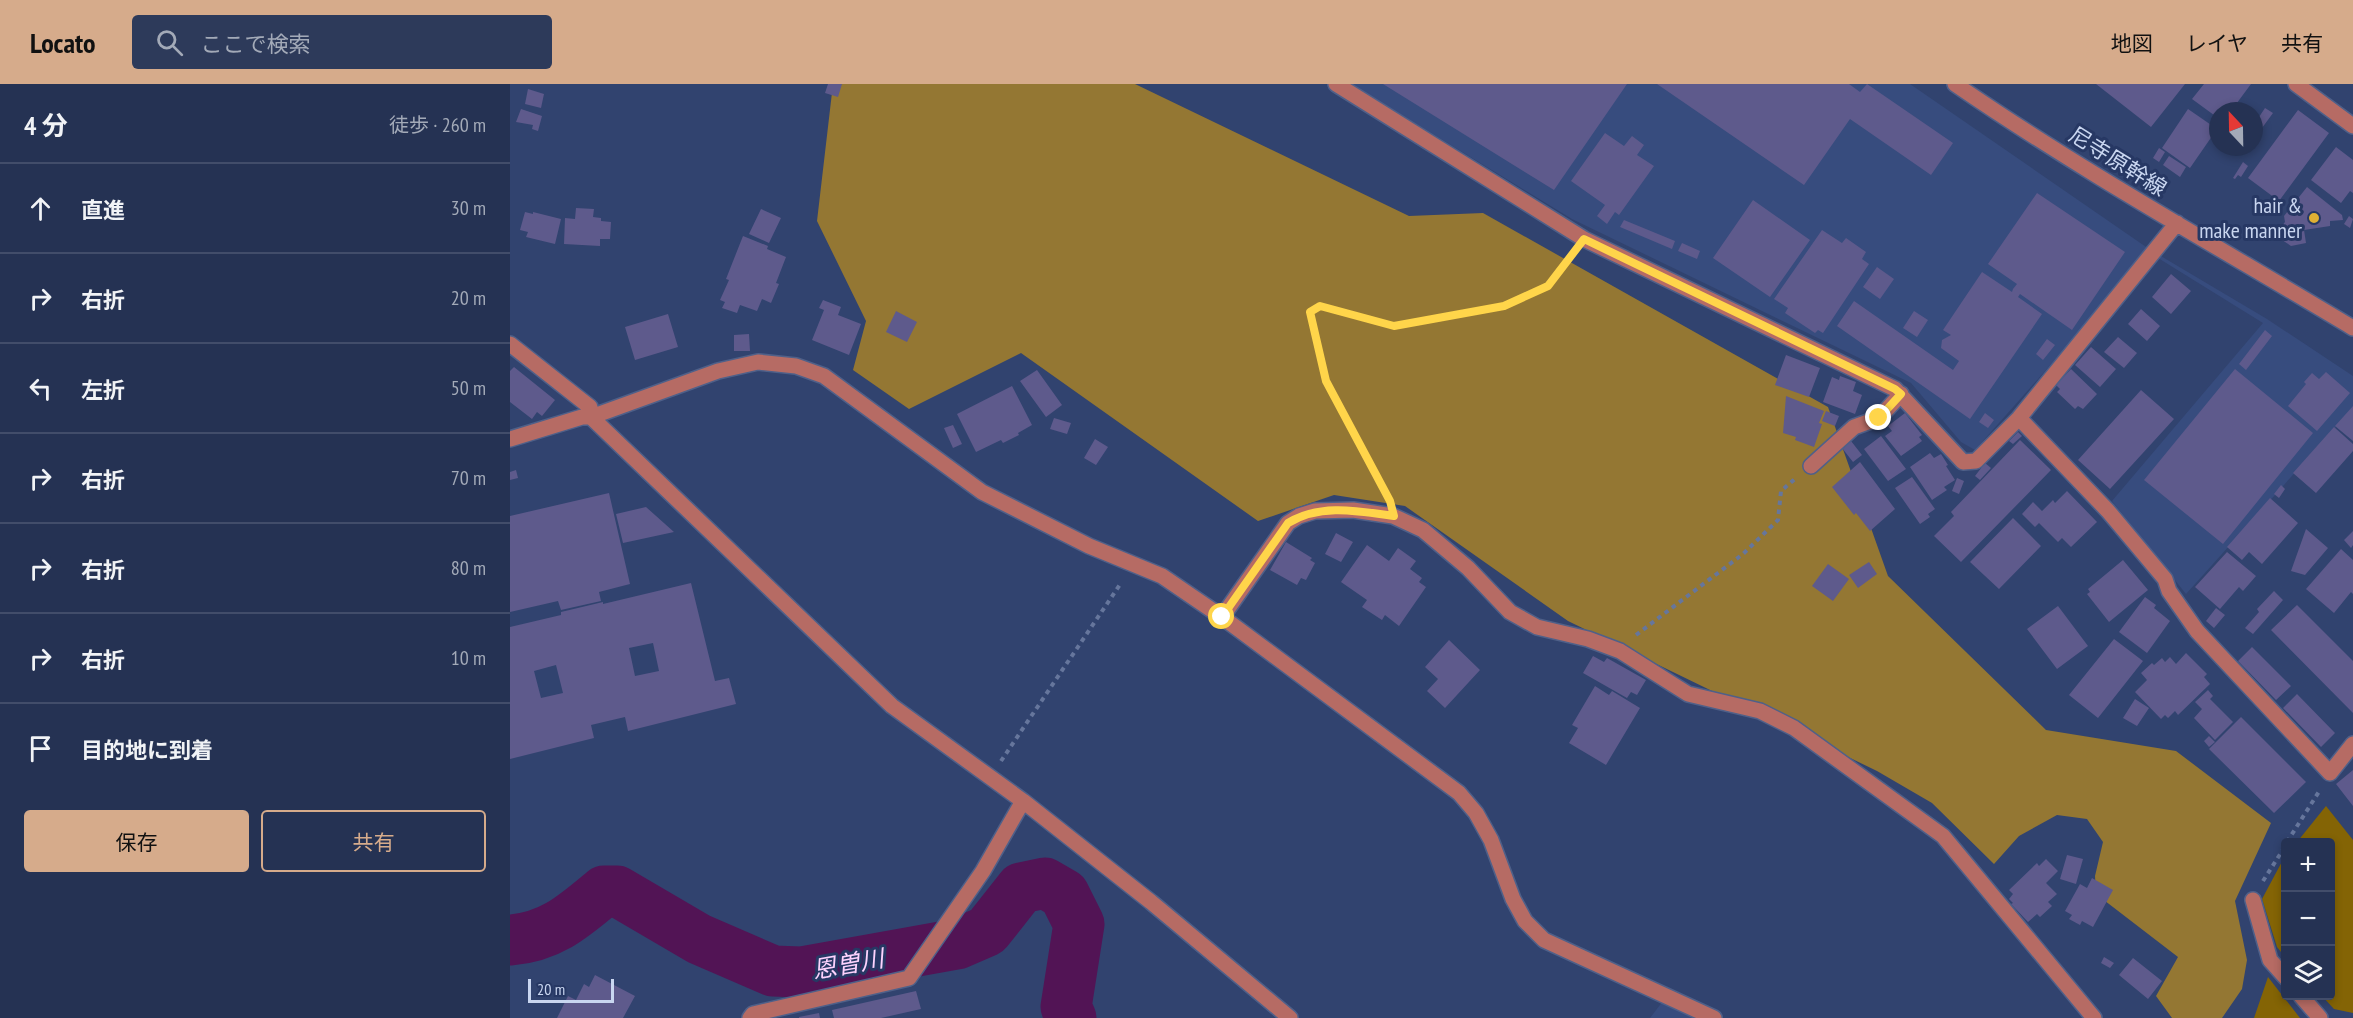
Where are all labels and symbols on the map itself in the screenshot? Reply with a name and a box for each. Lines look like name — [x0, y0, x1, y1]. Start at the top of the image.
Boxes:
north arrow — [2209, 102, 2263, 156]
street label: 尼寺原幹線 — [2064, 120, 2172, 202]
place label: hair & make manner — [2199, 191, 2302, 244]
marker: hair & make manner — [2307, 211, 2321, 225]
route end — [1865, 404, 1891, 430]
route start — [1208, 603, 1234, 629]
water label: 恩曽川 — [810, 942, 889, 986]
scale bar — [528, 976, 614, 1004]

